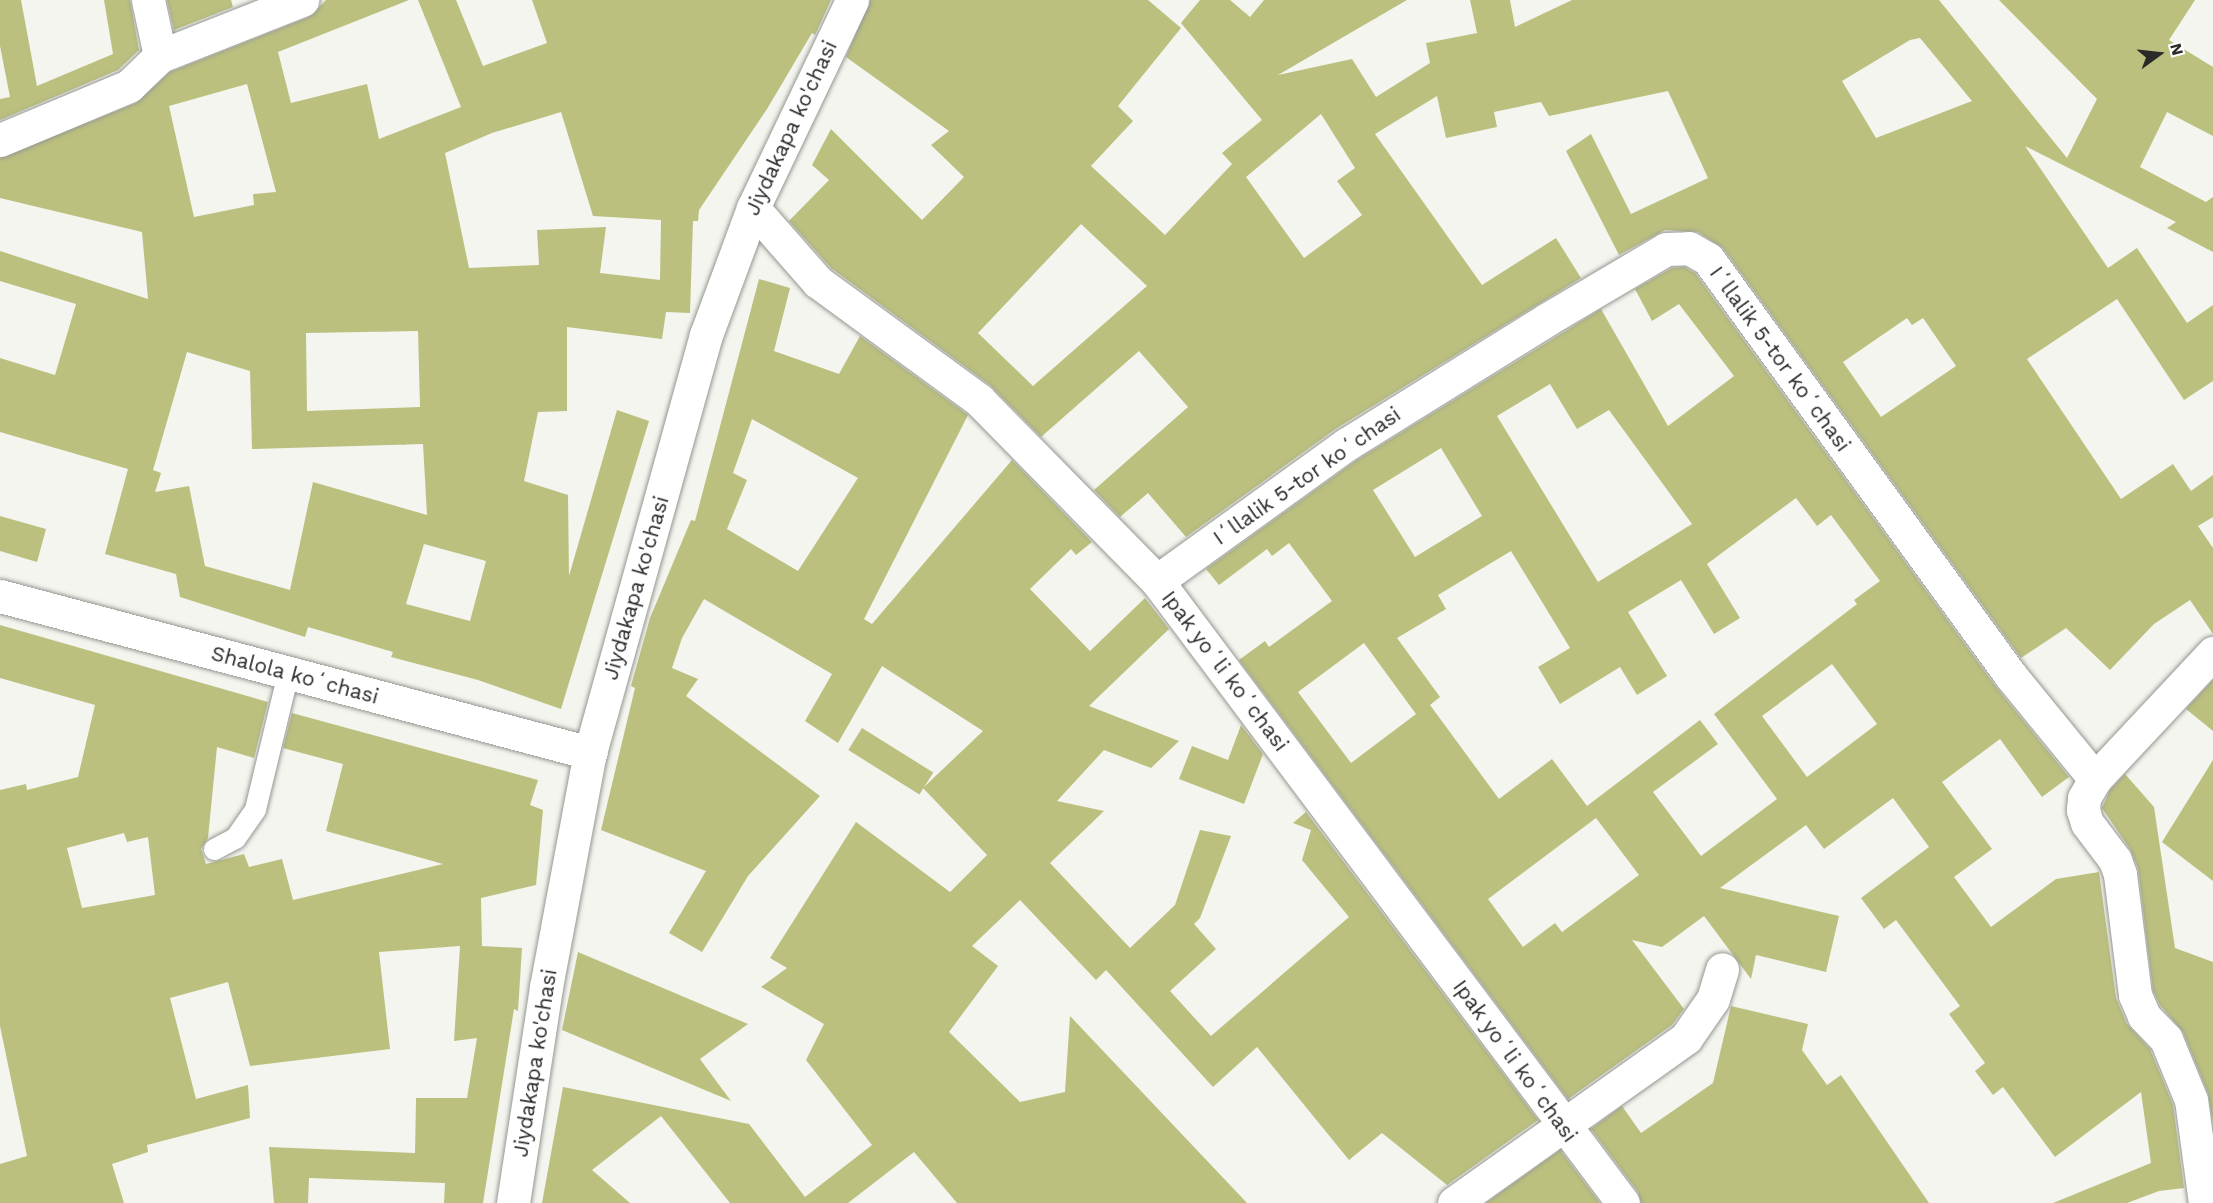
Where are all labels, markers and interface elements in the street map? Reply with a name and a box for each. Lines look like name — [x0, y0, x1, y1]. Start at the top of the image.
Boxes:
north arrow — [2129, 24, 2189, 84]
street label: Jiydakapa ko'chasi — [739, 36, 843, 220]
text: N — [2166, 41, 2188, 57]
street label: Iʻllalik 5-tor koʻchasi — [1704, 261, 1856, 457]
street label: Iʻllalik 5-tor koʻchasi — [1208, 401, 1406, 551]
street label: Jiydakapa ko'chasi — [598, 493, 674, 683]
street label: Ipak yoʻli koʻchasi — [1156, 585, 1294, 757]
street label: Shalola koʻchasi — [208, 640, 382, 710]
street label: Jiydakapa ko'chasi — [508, 967, 562, 1159]
street label: Ipak yoʻli koʻchasi — [1447, 975, 1583, 1147]

